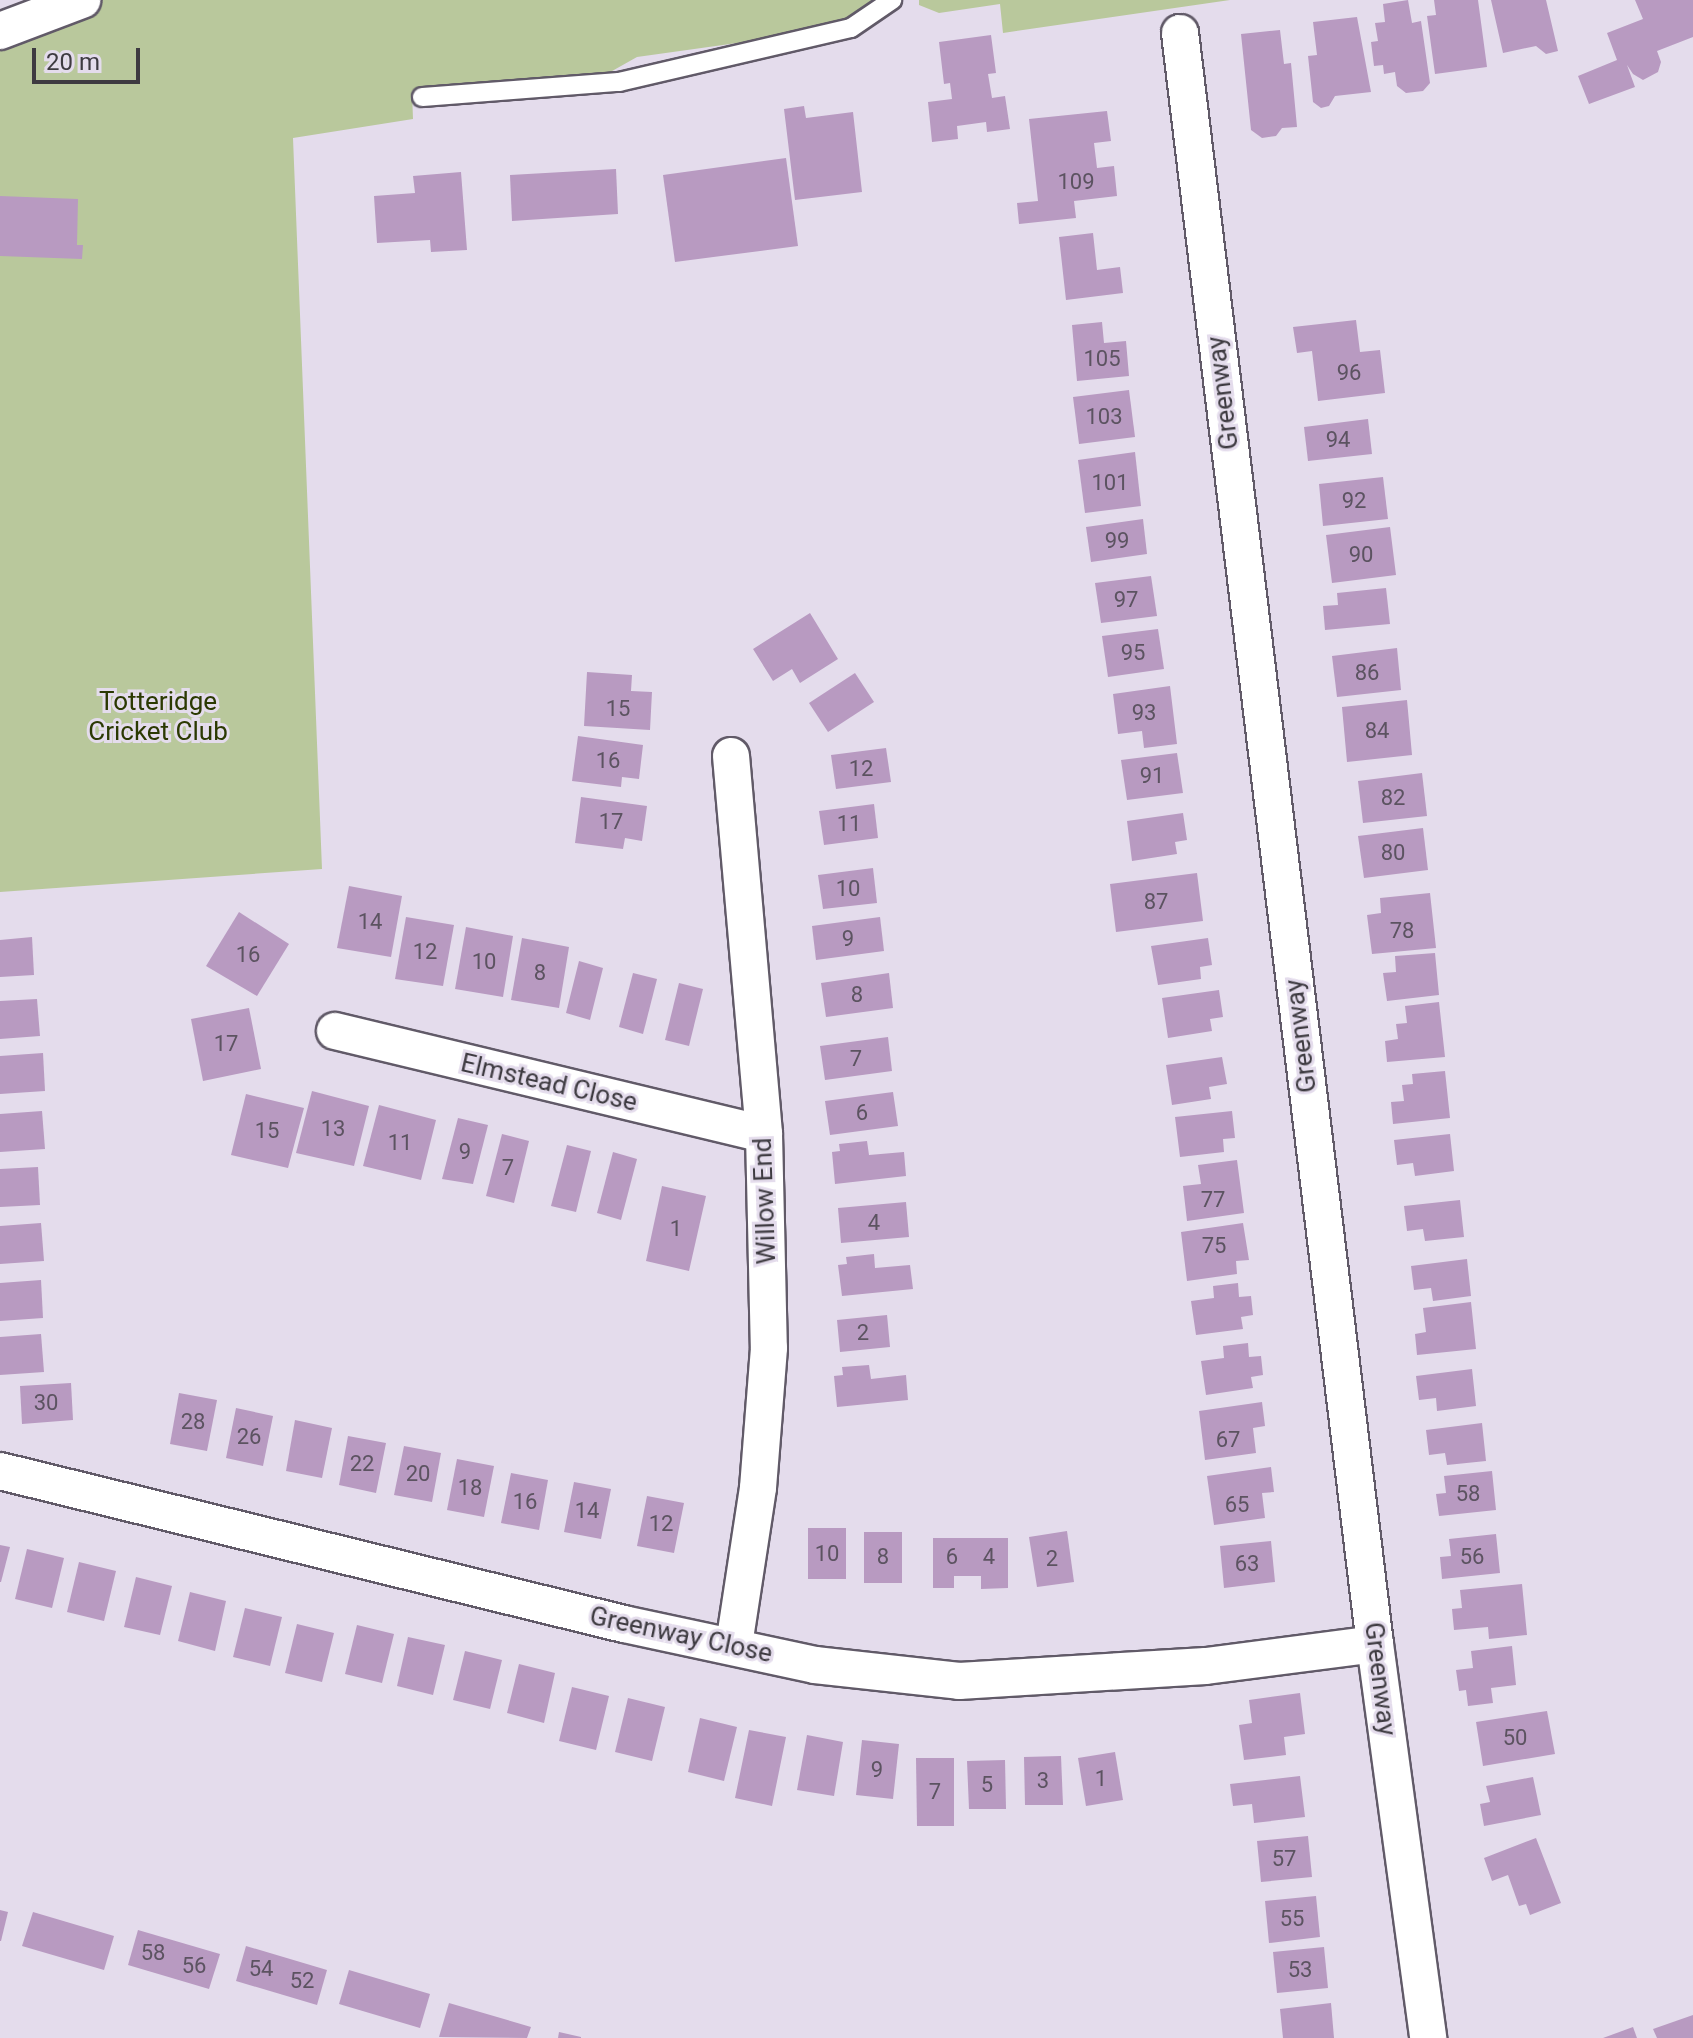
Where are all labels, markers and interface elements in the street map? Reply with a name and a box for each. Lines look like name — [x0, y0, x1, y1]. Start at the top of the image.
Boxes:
scale bar — [36, 32, 144, 82]
text: 20 m — [46, 48, 100, 76]
house number: 109 — [1057, 169, 1095, 195]
street label: Greenway — [1201, 335, 1245, 451]
house number: 105 — [1083, 346, 1121, 372]
house number: 96 — [1337, 360, 1361, 386]
house number: 103 — [1085, 404, 1123, 430]
house number: 94 — [1326, 427, 1350, 453]
house number: 101 — [1091, 470, 1129, 496]
house number: 92 — [1342, 488, 1366, 514]
house number: 99 — [1105, 528, 1129, 554]
house number: 90 — [1349, 542, 1373, 568]
house number: 97 — [1114, 587, 1138, 613]
house number: 95 — [1121, 640, 1145, 666]
house number: 86 — [1355, 660, 1379, 686]
park label: Totteridge Cricket Club — [88, 686, 228, 748]
house number: 15 — [606, 696, 630, 722]
house number: 93 — [1132, 700, 1156, 726]
house number: 84 — [1365, 718, 1389, 744]
house number: 16 — [596, 748, 620, 774]
house number: 12 — [849, 756, 873, 782]
house number: 91 — [1140, 763, 1164, 789]
house number: 82 — [1381, 785, 1405, 811]
house number: 17 — [599, 809, 623, 835]
house number: 11 — [837, 811, 861, 837]
house number: 80 — [1381, 840, 1405, 866]
house number: 10 — [836, 876, 860, 902]
house number: 87 — [1144, 889, 1168, 915]
house number: 14 — [358, 909, 382, 935]
house number: 78 — [1390, 918, 1414, 944]
house number: 9 — [842, 926, 854, 952]
house number: 12 — [413, 939, 437, 965]
house number: 16 — [236, 942, 260, 968]
house number: 10 — [472, 949, 496, 975]
house number: 8 — [534, 960, 546, 986]
street label: Greenway — [1279, 978, 1323, 1094]
house number: 8 — [851, 982, 863, 1008]
house number: 17 — [214, 1031, 238, 1057]
house number: 7 — [850, 1046, 862, 1072]
street label: Elmstead Close — [458, 1048, 640, 1118]
house number: 6 — [856, 1100, 868, 1126]
house number: 13 — [321, 1116, 345, 1142]
house number: 15 — [255, 1118, 279, 1144]
house number: 11 — [388, 1130, 412, 1156]
street label: Willow End — [747, 1137, 783, 1265]
house number: 9 — [459, 1139, 471, 1165]
house number: 7 — [502, 1155, 514, 1181]
house number: 77 — [1201, 1187, 1225, 1213]
house number: 4 — [868, 1210, 880, 1236]
house number: 1 — [670, 1216, 682, 1242]
house number: 75 — [1202, 1233, 1226, 1259]
house number: 2 — [857, 1320, 869, 1346]
house number: 30 — [34, 1390, 58, 1416]
house number: 28 — [181, 1409, 205, 1435]
house number: 26 — [237, 1424, 261, 1450]
house number: 67 — [1216, 1427, 1240, 1453]
house number: 22 — [350, 1451, 374, 1477]
house number: 20 — [406, 1461, 430, 1487]
house number: 18 — [458, 1475, 482, 1501]
house number: 58 — [1456, 1481, 1480, 1507]
house number: 16 — [513, 1489, 537, 1515]
house number: 65 — [1225, 1492, 1249, 1518]
house number: 14 — [575, 1498, 599, 1524]
house number: 12 — [649, 1511, 673, 1537]
house number: 10 — [815, 1541, 839, 1567]
house number: 8 — [877, 1544, 889, 1570]
house number: 6 — [946, 1544, 958, 1570]
house number: 4 — [983, 1544, 995, 1570]
house number: 56 — [1460, 1544, 1484, 1570]
house number: 2 — [1046, 1546, 1058, 1572]
house number: 63 — [1235, 1551, 1259, 1577]
street label: Greenway Close — [587, 1600, 775, 1670]
street label: Greenway — [1358, 1621, 1402, 1737]
house number: 50 — [1503, 1725, 1527, 1751]
house number: 9 — [871, 1757, 883, 1783]
house number: 1 — [1095, 1766, 1107, 1792]
house number: 3 — [1037, 1768, 1049, 1794]
house number: 5 — [981, 1772, 993, 1798]
house number: 7 — [929, 1779, 941, 1805]
house number: 57 — [1272, 1846, 1296, 1872]
house number: 55 — [1280, 1906, 1304, 1932]
house number: 58 — [141, 1940, 165, 1966]
house number: 56 — [182, 1953, 206, 1979]
house number: 54 — [249, 1956, 273, 1982]
house number: 53 — [1288, 1957, 1312, 1983]
house number: 52 — [290, 1968, 314, 1994]

